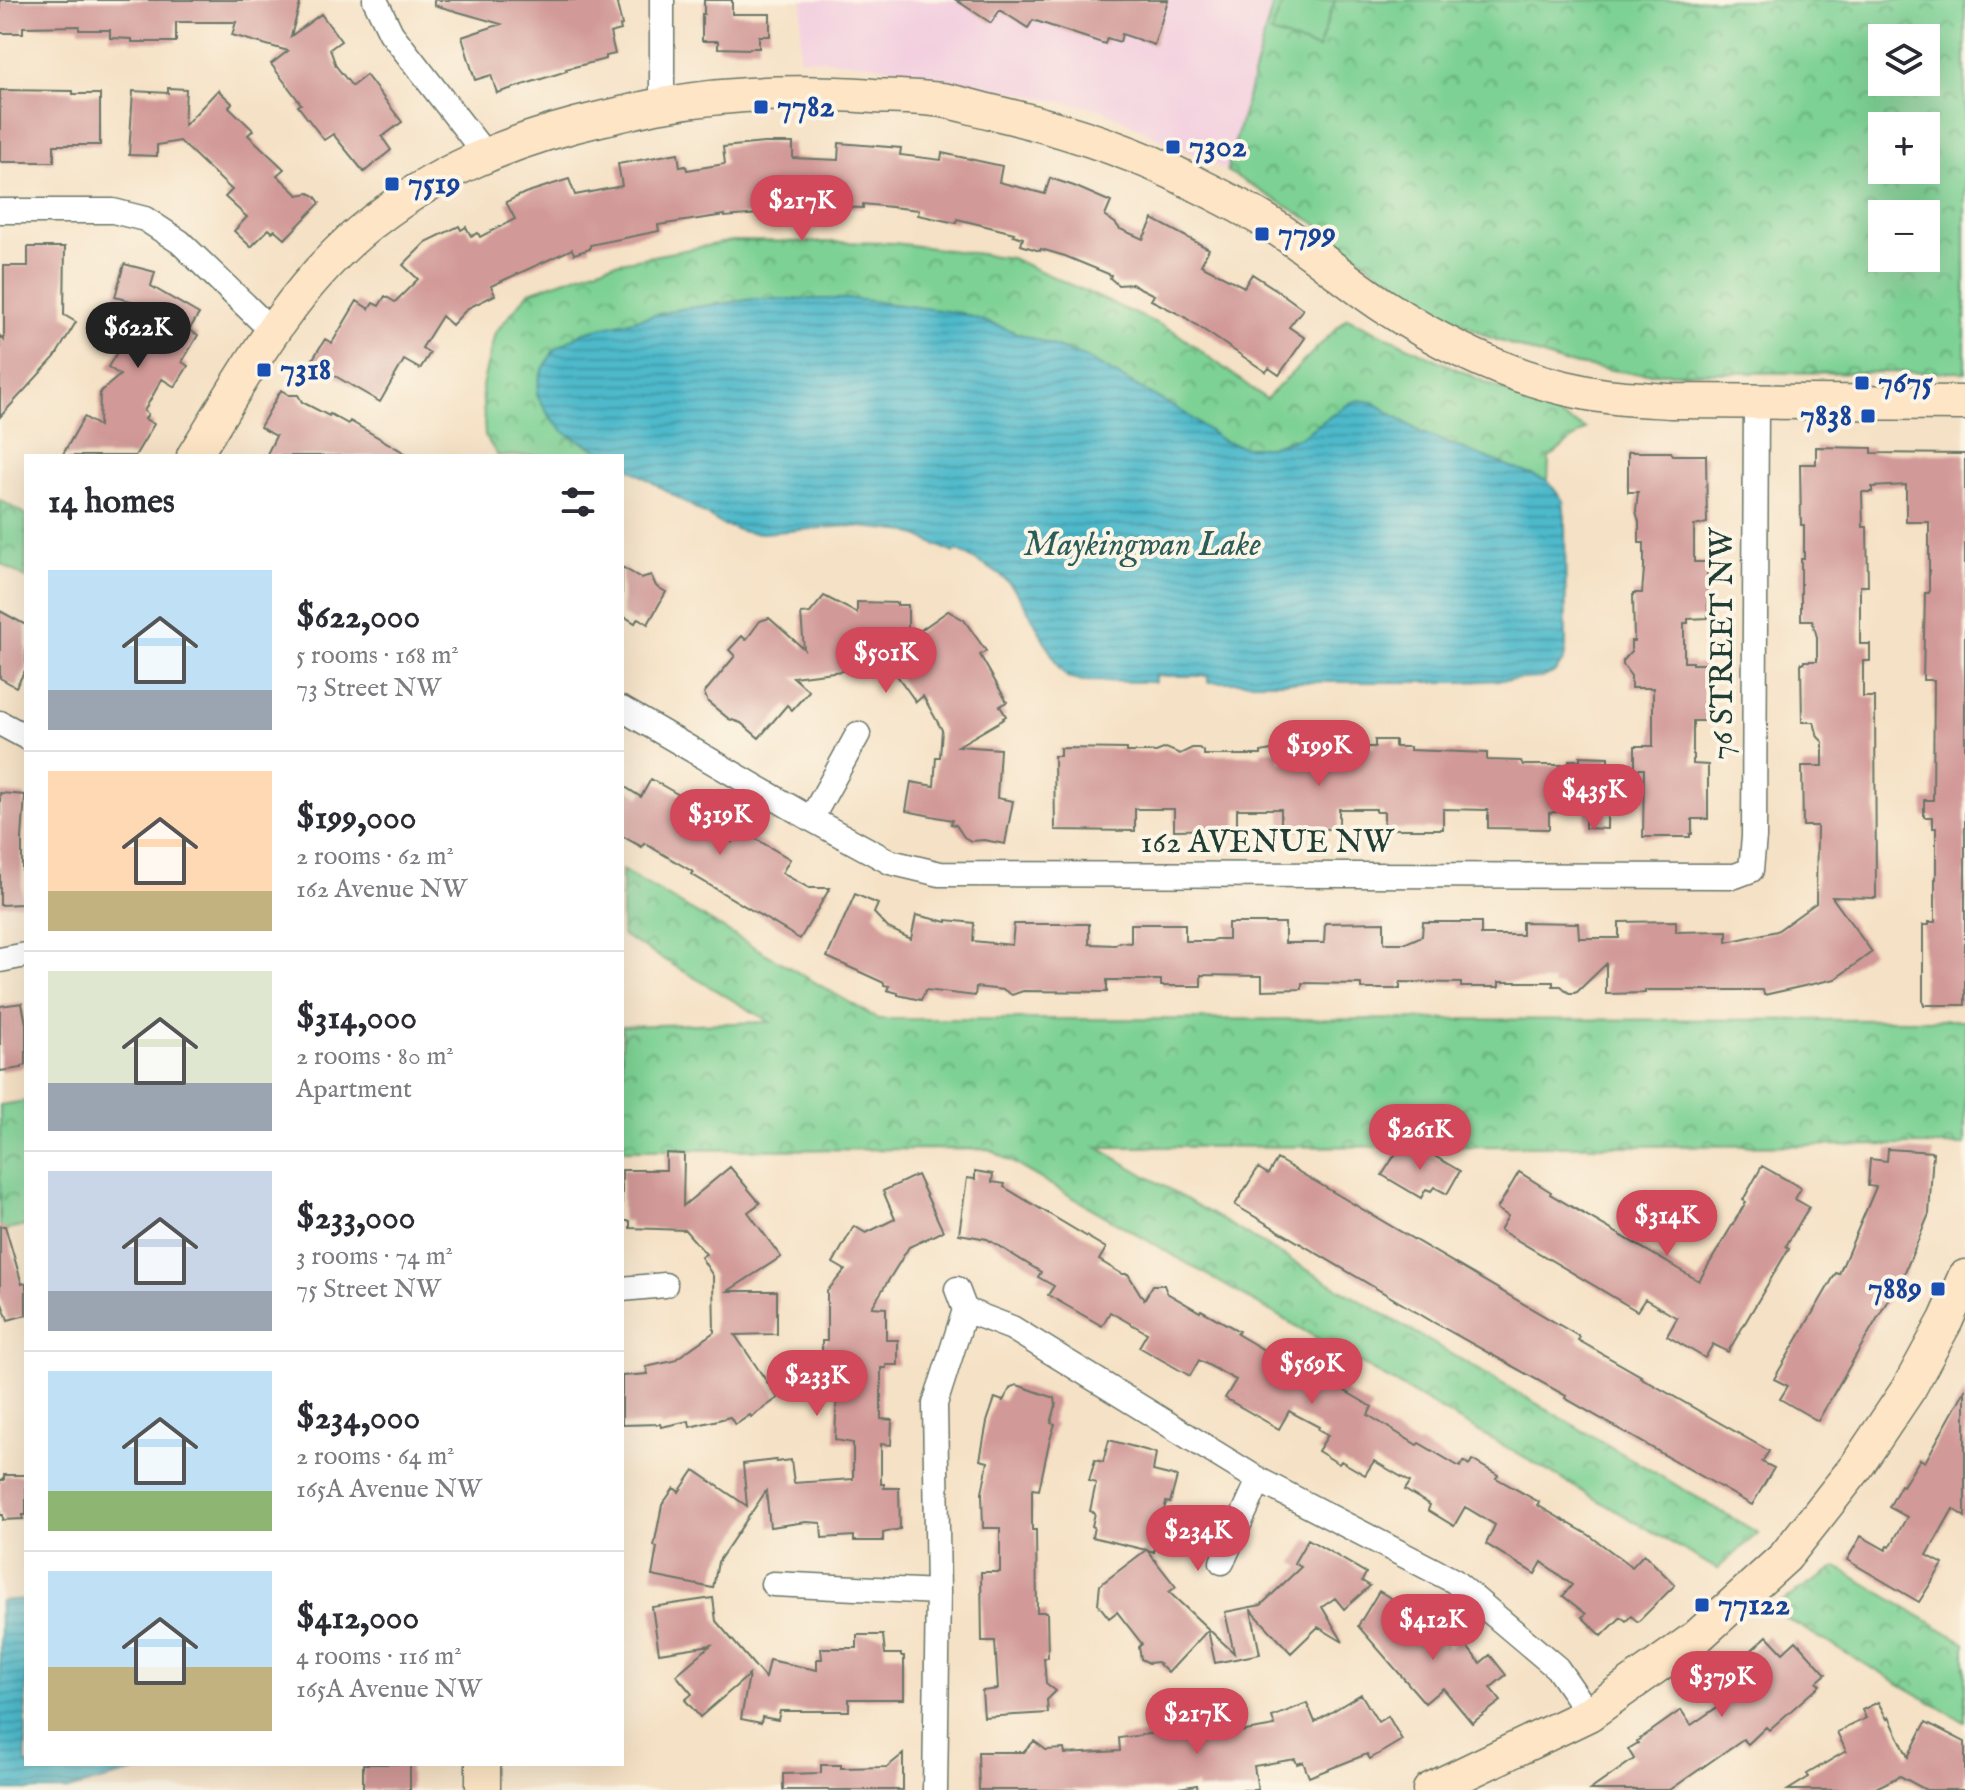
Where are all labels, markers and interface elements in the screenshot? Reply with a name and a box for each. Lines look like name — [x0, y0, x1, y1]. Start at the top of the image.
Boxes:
map controls — [1868, 24, 1940, 272]
button: layers — [1868, 24, 1940, 96]
place label: 7782 — [777, 87, 835, 128]
marker: 7782 — [752, 98, 770, 116]
button: + — [1868, 112, 1940, 184]
place label: 7302 — [1189, 127, 1247, 168]
marker: 7302 — [1164, 138, 1182, 156]
place label: 7519 — [408, 164, 460, 205]
marker: 7519 — [383, 175, 401, 193]
pin: $217K — [746, 175, 858, 243]
text: $217K — [768, 184, 836, 217]
button: − — [1868, 200, 1940, 272]
place label: 7799 — [1278, 214, 1336, 255]
marker: 7799 — [1253, 225, 1271, 243]
pin: $622K — [82, 302, 194, 370]
text: $622K — [104, 311, 172, 344]
place label: 7318 — [280, 350, 331, 391]
marker: 7318 — [255, 361, 273, 379]
place label: 7675 — [1878, 363, 1933, 404]
marker: 7675 — [1853, 374, 1871, 392]
place label: 7838 — [1800, 396, 1852, 437]
marker: 7838 — [1859, 407, 1877, 425]
icon: filters — [556, 480, 600, 524]
text: 14 homes — [48, 481, 175, 524]
water label: Maykingwan Lake — [1023, 524, 1261, 567]
street label: 76 STREET NW — [1703, 526, 1744, 760]
text: $622,000 — [296, 596, 420, 639]
icon: home — [112, 602, 208, 698]
pin: $501K — [830, 627, 942, 695]
text: $501K — [854, 636, 918, 669]
text: 5 rooms · 168 m² — [296, 639, 459, 672]
text: 73 Street NW — [296, 672, 441, 705]
pin: $199K — [1263, 720, 1375, 788]
text: $199K — [1286, 729, 1352, 762]
pin: $435K — [1538, 764, 1650, 832]
text: $435K — [1561, 773, 1627, 806]
pin: $319K — [664, 789, 776, 857]
text: $199,000 — [296, 797, 416, 840]
text: $319K — [688, 798, 752, 831]
icon: home — [112, 803, 208, 899]
street label: 162 AVENUE NW — [1141, 823, 1395, 864]
text: 2 rooms · 62 m² — [296, 840, 454, 873]
text: 162 Avenue NW — [296, 873, 467, 906]
text: $314,000 — [296, 997, 417, 1040]
icon: home — [112, 1003, 208, 1099]
text: 2 rooms · 80 m² — [296, 1040, 454, 1073]
text: Apartment — [296, 1073, 412, 1106]
pin: $261K — [1364, 1104, 1476, 1172]
text: $261K — [1387, 1113, 1453, 1146]
pin: $314K — [1611, 1190, 1723, 1258]
text: $233,000 — [296, 1197, 415, 1240]
text: $314K — [1634, 1199, 1700, 1232]
icon: home — [112, 1203, 208, 1299]
text: 3 rooms · 74 m² — [296, 1240, 453, 1273]
place label: 7889 — [1868, 1269, 1922, 1310]
text: 75 Street NW — [296, 1273, 441, 1306]
marker: 7889 — [1929, 1280, 1947, 1298]
pin: $569K — [1256, 1338, 1368, 1406]
text: $569K — [1280, 1347, 1344, 1380]
pin: $233K — [761, 1350, 873, 1418]
text: $233K — [785, 1359, 849, 1392]
text: $234,000 — [296, 1397, 420, 1440]
icon: home — [112, 1403, 208, 1499]
text: 2 rooms · 64 m² — [296, 1440, 455, 1473]
text: 165A Avenue NW — [296, 1473, 482, 1506]
pin: $234K — [1142, 1505, 1254, 1573]
text: $234K — [1164, 1514, 1232, 1547]
place label: 77122 — [1718, 1585, 1790, 1626]
pin: $412K — [1377, 1594, 1489, 1662]
marker: 77122 — [1693, 1596, 1711, 1614]
text: $412,000 — [296, 1597, 419, 1640]
icon: home — [112, 1603, 208, 1699]
text: $412K — [1399, 1603, 1467, 1636]
text: 4 rooms · 116 m² — [296, 1640, 462, 1673]
pin: $379K — [1666, 1651, 1778, 1719]
text: $379K — [1689, 1660, 1755, 1693]
text: 165A Avenue NW — [296, 1673, 482, 1706]
pin: $217K — [1141, 1688, 1253, 1756]
text: $217K — [1163, 1697, 1231, 1730]

